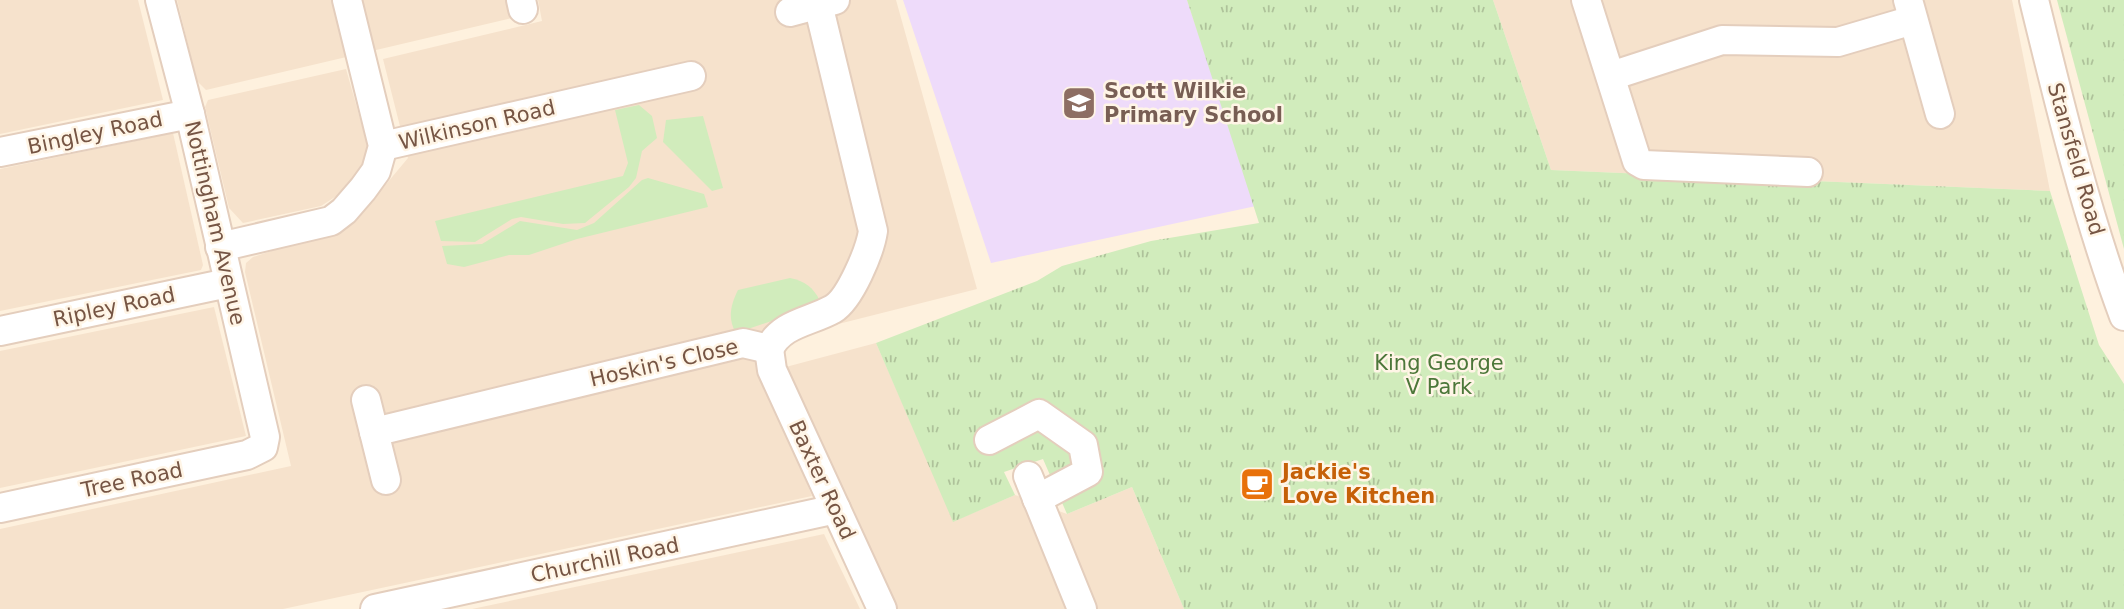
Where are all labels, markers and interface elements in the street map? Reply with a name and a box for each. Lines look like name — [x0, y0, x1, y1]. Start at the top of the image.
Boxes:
place label: Scott Wilkie Primary School — [1104, 79, 1283, 127]
street label: Stansfeld Road — [2043, 80, 2109, 238]
school or university icon: Scott Wilkie Primary School — [1060, 84, 1098, 122]
street label: Wilkinson Road — [396, 95, 558, 155]
street label: Bingley Road — [25, 107, 165, 159]
street label: Nottingham Avenue — [180, 119, 250, 327]
street label: Ripley Road — [51, 282, 177, 332]
street label: Hoskin's Close — [587, 334, 741, 392]
park label: King George V Park — [1374, 351, 1504, 399]
street label: Baxter Road — [784, 417, 860, 543]
street label: Tree Road — [78, 458, 185, 503]
place label: Jackie's Love Kitchen — [1280, 460, 1435, 508]
cafe icon: Jackie's Love Kitchen — [1238, 465, 1276, 503]
street label: Churchill Road — [529, 533, 681, 587]

